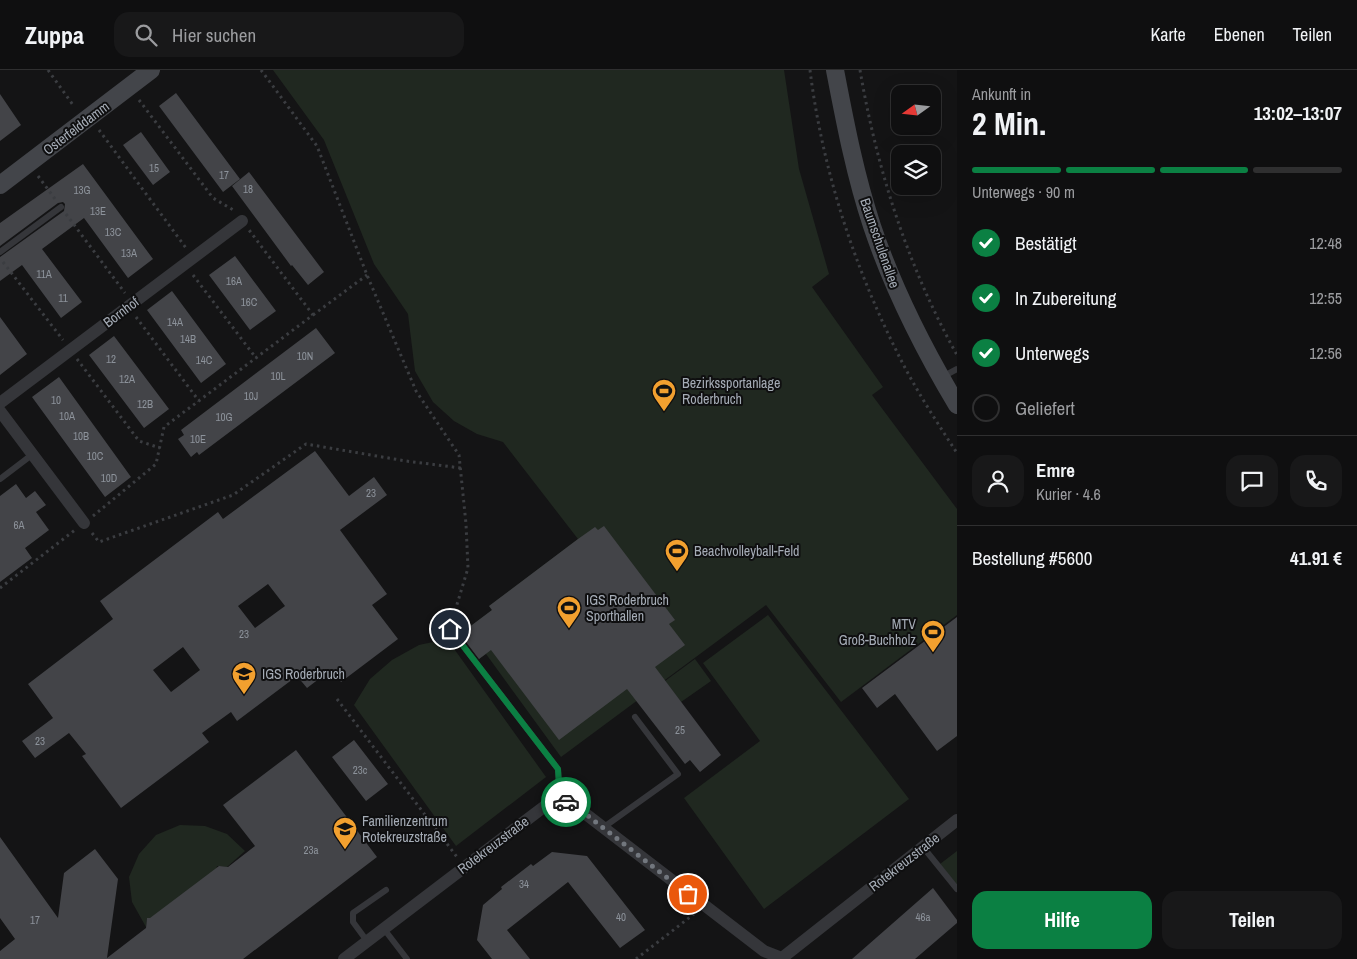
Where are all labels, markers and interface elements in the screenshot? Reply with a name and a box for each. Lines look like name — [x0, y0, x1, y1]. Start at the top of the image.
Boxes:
search box — [114, 12, 464, 57]
text: Zuppa — [25, 19, 84, 51]
icon: search — [132, 21, 160, 49]
text: Hier suchen — [172, 22, 256, 48]
text: Karte — [1150, 22, 1186, 47]
text: Ebenen — [1214, 22, 1265, 47]
text: Teilen — [1293, 22, 1332, 47]
text: Ankunft in — [972, 83, 1031, 105]
north arrow — [891, 85, 941, 135]
map controls — [891, 85, 941, 195]
street label: Osterfelddamm — [39, 97, 113, 159]
text: 13:02–13:07 — [1254, 100, 1342, 126]
text: 2 Min. — [972, 102, 1046, 145]
button: layers — [891, 145, 941, 195]
house number: 15 — [149, 161, 159, 175]
house number: 17 — [219, 168, 229, 182]
text: Unterwegs · 90 m — [972, 181, 1075, 203]
house number: 18 — [243, 182, 253, 196]
house number: 13G — [73, 183, 91, 197]
street label: Baumschulenallee — [856, 196, 904, 290]
house number: 13E — [90, 204, 106, 218]
house number: 13C — [105, 225, 122, 239]
icon: check — [972, 229, 1000, 257]
text: Bestätigt — [1015, 230, 1077, 256]
text: 12:48 — [1309, 232, 1342, 254]
house number: 13A — [121, 246, 138, 260]
house number: 11A — [36, 267, 53, 281]
house number: 16A — [226, 274, 243, 288]
icon: check — [972, 284, 1000, 312]
text: In Zubereitung — [1015, 285, 1116, 311]
text: 12:55 — [1309, 287, 1342, 309]
house number: 11 — [58, 291, 68, 305]
street label: Bornhof — [100, 292, 143, 331]
house number: 16C — [241, 295, 258, 309]
house number: 14A — [167, 315, 184, 329]
house number: 14B — [180, 332, 196, 346]
icon: check — [972, 339, 1000, 367]
text: Unterwegs — [1015, 340, 1089, 366]
text: 12:56 — [1309, 342, 1342, 364]
house number: 10N — [297, 349, 313, 363]
house number: 12 — [106, 352, 116, 366]
house number: 14C — [196, 353, 213, 367]
house number: 10L — [270, 369, 286, 383]
house number: 12A — [119, 372, 136, 386]
place label: Bezirkssportanlage Roderbruch — [682, 374, 780, 408]
sports icon: Bezirkssportanlage Roderbruch — [651, 378, 677, 412]
house number: 10J — [244, 389, 258, 403]
house number: 10 — [51, 393, 61, 407]
text: Geliefert — [1015, 395, 1075, 421]
house number: 12B — [137, 397, 153, 411]
house number: 10A — [59, 409, 76, 423]
house number: 10G — [215, 410, 233, 424]
house number: 10B — [73, 429, 89, 443]
house number: 10E — [190, 432, 206, 446]
house number: 10C — [87, 449, 104, 463]
button: person — [972, 455, 1024, 507]
button: chat — [1226, 455, 1278, 507]
button: phone — [1290, 455, 1342, 507]
text: Emre — [1036, 457, 1075, 483]
house number: 10D — [101, 471, 117, 485]
text: Kurier · 4.6 — [1036, 483, 1101, 505]
house number: 23 — [366, 486, 376, 500]
house number: 6A — [13, 518, 25, 532]
sports icon: Beachvolleyball-Feld — [664, 538, 690, 572]
place label: Beachvolleyball-Feld — [694, 542, 799, 560]
text: Bestellung #5600 — [972, 545, 1092, 571]
text: 41.91 € — [1290, 545, 1342, 571]
place label: IGS Roderbruch Sporthallen — [586, 591, 669, 625]
sports icon: IGS Roderbruch Sporthallen — [556, 595, 582, 629]
pin — [429, 608, 471, 650]
icon: home — [436, 615, 464, 643]
place label: MTV Groß-Buchholz — [839, 615, 916, 649]
sports icon: MTV Groß-Buchholz — [920, 619, 946, 653]
house number: 23 — [239, 627, 249, 641]
school or university icon: IGS Roderbruch — [231, 661, 257, 695]
place label: IGS Roderbruch — [262, 665, 345, 683]
house number: 25 — [675, 723, 685, 737]
house number: 23 — [35, 734, 45, 748]
house number: 23c — [353, 763, 368, 777]
courier — [541, 777, 591, 827]
icon: car — [552, 788, 580, 816]
place label: Familienzentrum Rotekreuzstraße — [362, 812, 448, 846]
street label: Rotekreuzstraße — [454, 812, 532, 878]
school or university icon: Familienzentrum Rotekreuzstraße — [332, 816, 358, 850]
street label: Rotekreuzstraße — [865, 829, 943, 895]
house number: 23a — [303, 843, 319, 857]
pin — [667, 873, 709, 915]
house number: 34 — [519, 877, 529, 891]
icon: bag — [674, 880, 702, 908]
button: Hilfe — [972, 891, 1152, 949]
button: Teilen — [1162, 891, 1342, 949]
house number: 40 — [616, 910, 626, 924]
house number: 46a — [915, 910, 931, 924]
house number: 17 — [30, 913, 40, 927]

